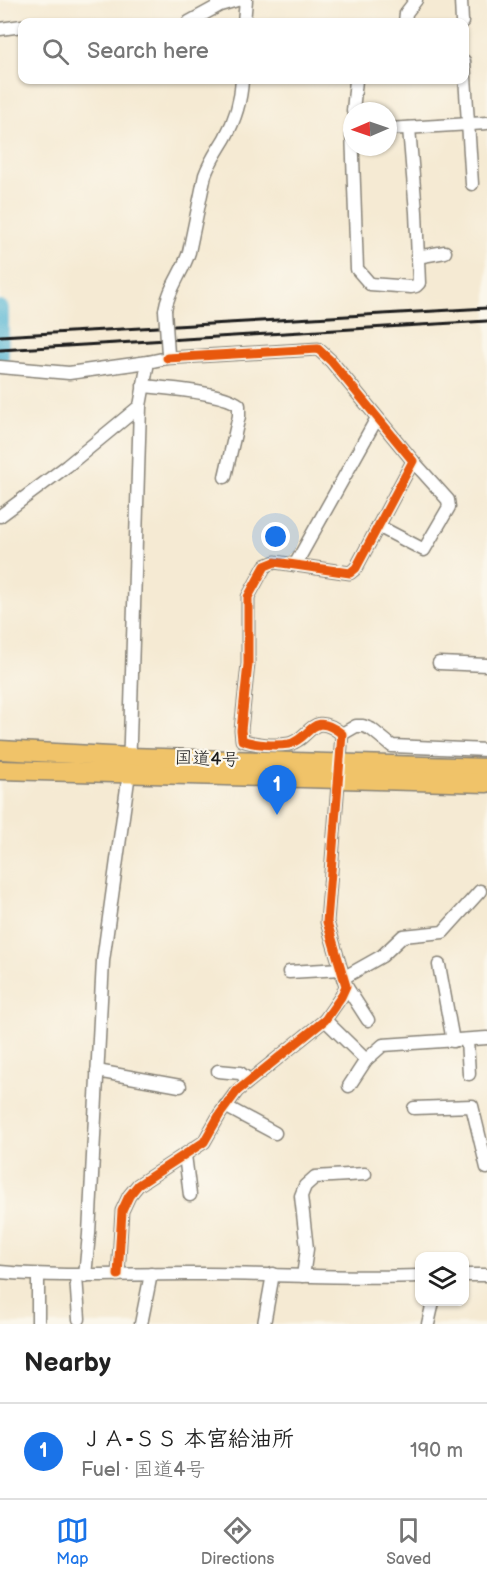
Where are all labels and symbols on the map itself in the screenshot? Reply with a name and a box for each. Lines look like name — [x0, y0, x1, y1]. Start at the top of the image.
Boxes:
north arrow — [343, 102, 397, 156]
your location — [261, 522, 290, 551]
street label: 国道4号 — [174, 747, 240, 771]
pin: 1 — [258, 766, 296, 815]

